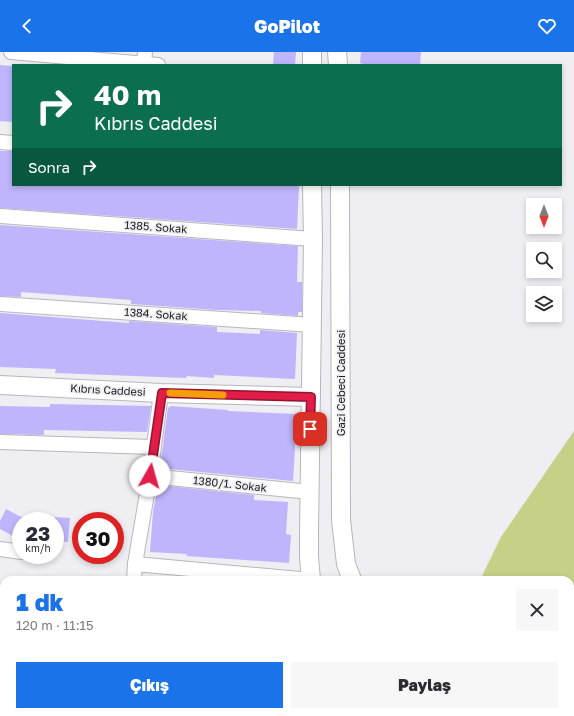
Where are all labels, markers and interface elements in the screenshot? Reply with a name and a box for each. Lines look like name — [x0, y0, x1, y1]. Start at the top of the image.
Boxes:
icon: back — [16, 15, 38, 37]
text: GoPilot — [254, 15, 320, 37]
icon: heart — [536, 15, 558, 37]
text: 40 m — [94, 78, 161, 111]
icon: right — [28, 80, 80, 132]
text: Kıbrıs Caddesi — [94, 112, 218, 134]
icon: right — [78, 156, 100, 178]
text: Sonra — [28, 158, 70, 176]
north arrow — [526, 198, 562, 234]
map controls — [526, 198, 562, 322]
street label: 1385. Sokak — [124, 218, 188, 235]
button: search — [526, 242, 562, 278]
button: layers — [526, 286, 562, 322]
street label: 1384. Sokak — [124, 305, 188, 322]
street label: Gazi Cebeci Caddesi — [334, 330, 347, 436]
street label: Kıbrıs Caddesi — [70, 381, 146, 398]
pin — [293, 412, 327, 446]
icon: arrive — [299, 418, 321, 440]
position arrow — [129, 455, 171, 497]
street label: 1380/1. Sokak — [193, 473, 268, 494]
speed limit sign: 30 — [72, 512, 124, 564]
text: 23 — [26, 521, 50, 545]
text: km/h — [25, 542, 51, 554]
text: 1 dk — [16, 587, 63, 616]
button: close — [516, 589, 558, 631]
text: 120 m · 11:15 — [16, 617, 93, 633]
button: Çıkış — [16, 662, 283, 708]
button: Paylaş — [291, 662, 558, 708]

